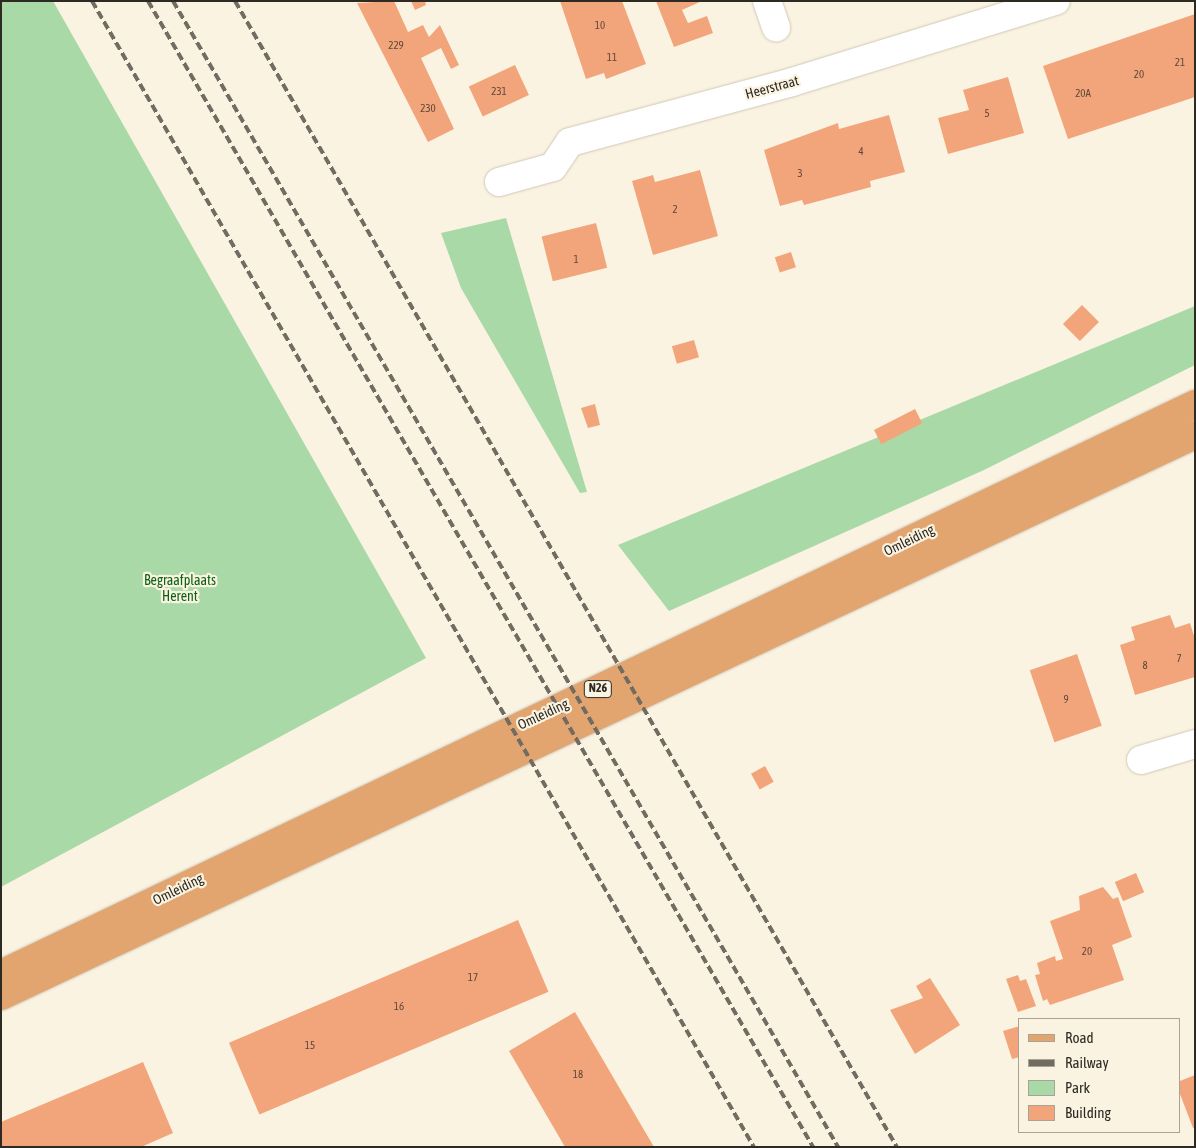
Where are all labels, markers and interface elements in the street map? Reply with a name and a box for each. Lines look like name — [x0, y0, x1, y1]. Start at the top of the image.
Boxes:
house number: 10 — [595, 18, 605, 32]
house number: 229 — [388, 38, 404, 52]
house number: 11 — [607, 50, 617, 64]
house number: 21 — [1175, 55, 1185, 69]
house number: 20 — [1134, 67, 1144, 81]
street label: Heerstraat — [743, 72, 801, 102]
house number: 231 — [491, 84, 507, 98]
house number: 20A — [1075, 86, 1091, 100]
house number: 230 — [420, 101, 436, 115]
house number: 5 — [984, 106, 990, 120]
house number: 4 — [858, 144, 864, 158]
house number: 3 — [797, 166, 803, 180]
house number: 2 — [672, 202, 678, 216]
house number: 1 — [573, 252, 579, 266]
street label: Omleiding — [881, 521, 937, 559]
park label: Begraafplaats Herent — [144, 572, 216, 604]
house number: 7 — [1176, 651, 1182, 665]
house number: 8 — [1142, 658, 1148, 672]
road number: N26 — [583, 680, 613, 699]
house number: 9 — [1063, 692, 1069, 706]
street label: Omleiding — [515, 695, 571, 733]
street label: Omleiding — [150, 870, 206, 908]
house number: 20 — [1082, 944, 1092, 958]
house number: 17 — [468, 970, 478, 984]
house number: 16 — [394, 999, 404, 1013]
legend — [1018, 1018, 1181, 1133]
text: Road — [1065, 1029, 1094, 1046]
house number: 15 — [305, 1038, 315, 1052]
text: Railway — [1065, 1054, 1109, 1071]
house number: 18 — [573, 1067, 583, 1081]
text: Park — [1065, 1079, 1090, 1096]
text: Building — [1065, 1104, 1111, 1121]

